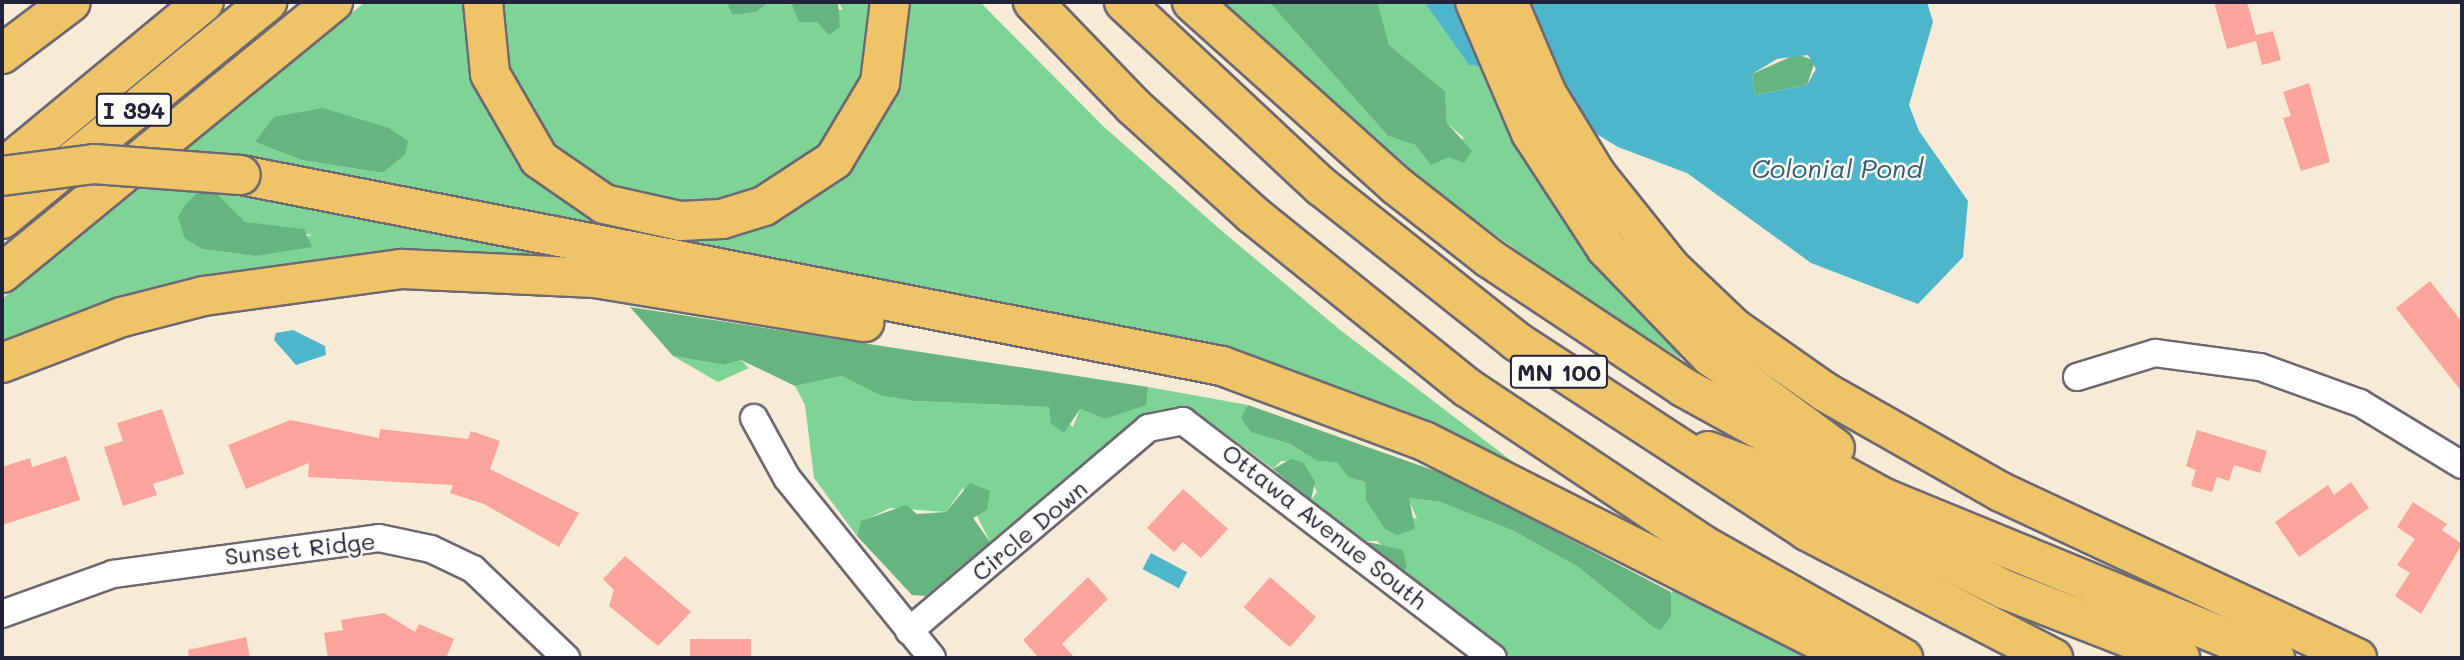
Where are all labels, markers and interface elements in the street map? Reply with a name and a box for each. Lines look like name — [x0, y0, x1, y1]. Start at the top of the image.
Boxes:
road number: I 394 — [96, 90, 172, 130]
water label: Colonial Pond — [1751, 153, 1923, 185]
road number: MN 100 — [1508, 352, 1610, 392]
street label: Ottawa Avenue South — [1217, 437, 1433, 615]
street label: Circle Down — [965, 473, 1093, 587]
street label: Sunset Ridge — [223, 526, 377, 570]

